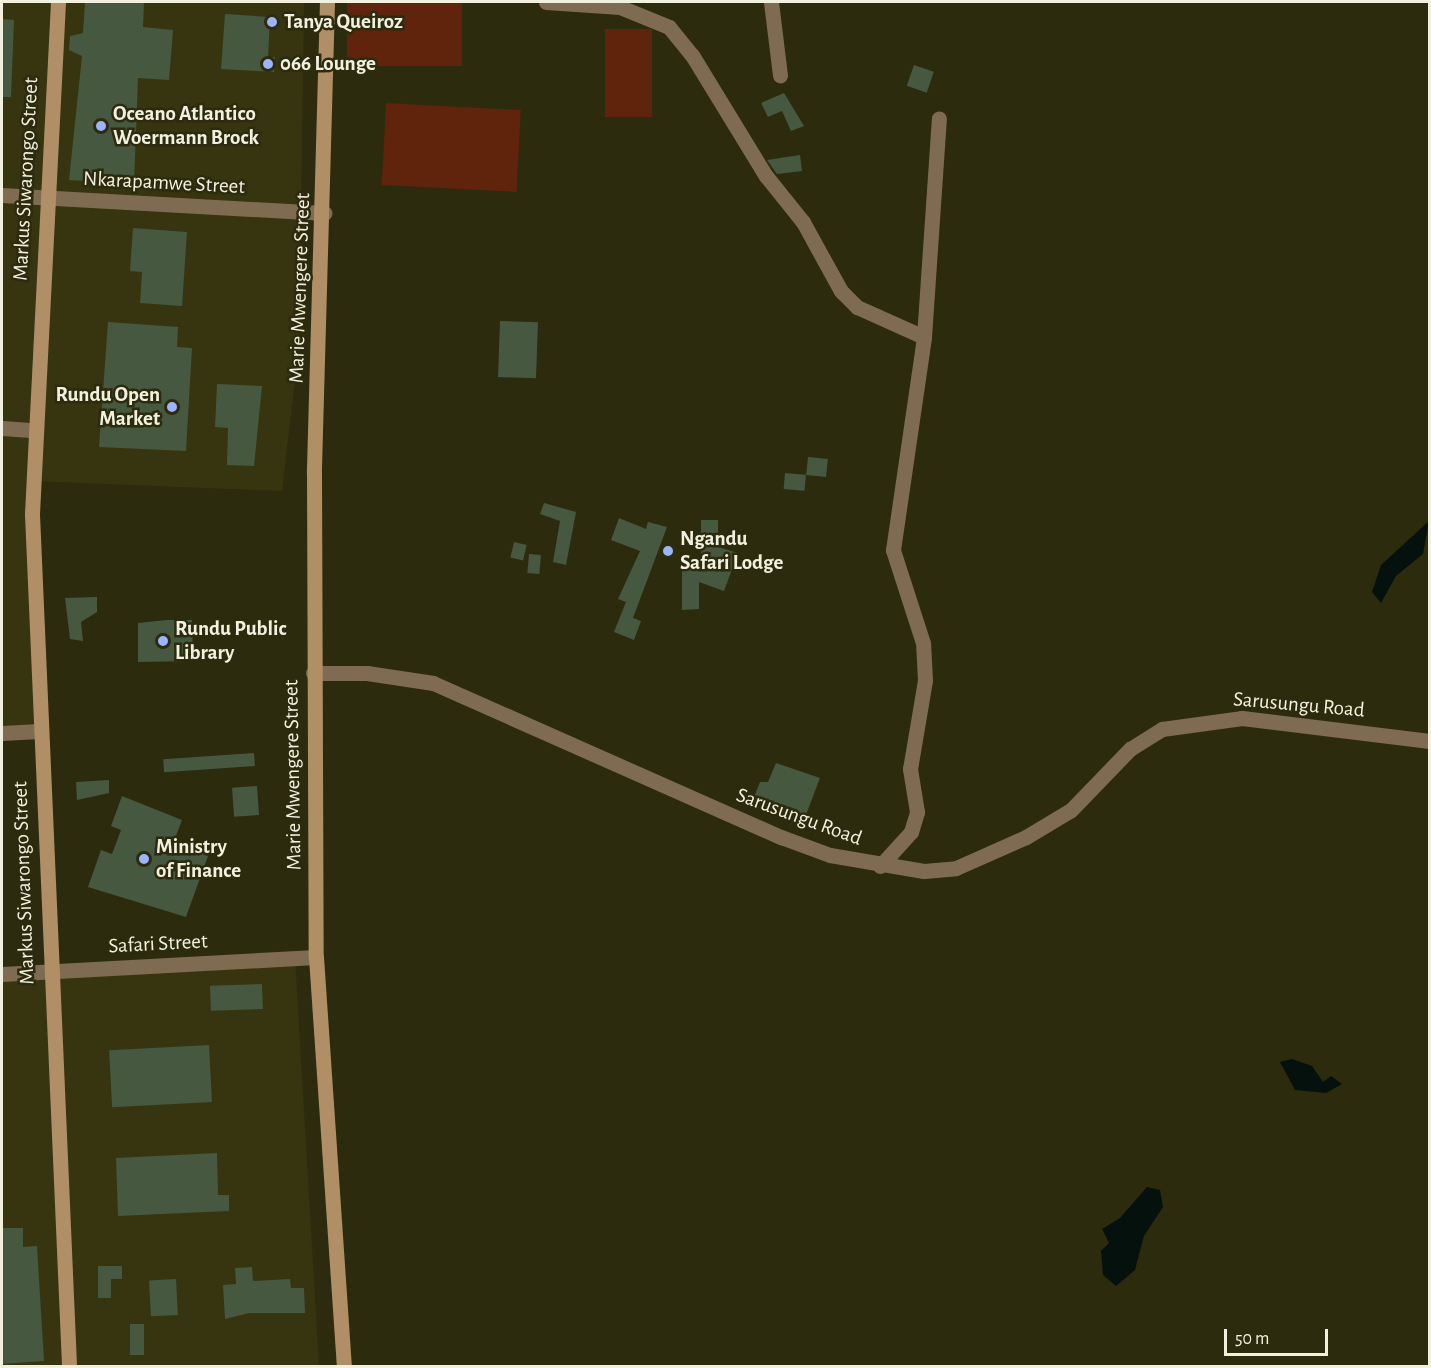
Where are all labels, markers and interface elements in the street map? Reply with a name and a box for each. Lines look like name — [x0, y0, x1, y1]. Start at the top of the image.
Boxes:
place label: Tanya Queiroz — [284, 9, 403, 35]
marker: Tanya Queiroz — [265, 15, 279, 29]
place label: 066 Lounge — [280, 51, 376, 77]
marker: 066 Lounge — [261, 57, 275, 71]
street label: Markus Siwarongo Street — [8, 77, 44, 281]
place label: Oceano Atlantico Woermann Brock — [113, 101, 259, 151]
marker: Oceano Atlantico Woermann Brock — [94, 119, 108, 133]
street label: Nkarapamwe Street — [82, 166, 246, 200]
street label: Marie Mwengere Street — [284, 192, 316, 384]
place label: Rundu Open Market — [55, 382, 160, 432]
marker: Rundu Open Market — [165, 400, 179, 414]
place label: Ngandu Safari Lodge — [680, 526, 783, 576]
marker: Ngandu Safari Lodge — [661, 544, 675, 558]
place label: Rundu Public Library — [175, 616, 287, 666]
marker: Rundu Public Library — [156, 634, 170, 648]
street label: Marie Mwengere Street — [279, 679, 307, 871]
street label: Sarusungu Road — [1232, 687, 1366, 723]
street label: Markus Siwarongo Street — [8, 781, 40, 985]
street label: Sarusungu Road — [733, 783, 865, 851]
place label: Ministry of Finance — [156, 834, 241, 884]
marker: Ministry of Finance — [137, 852, 151, 866]
street label: Safari Street — [108, 929, 208, 959]
scale bar — [1227, 1317, 1330, 1355]
text: 50 m — [1235, 1330, 1269, 1348]

